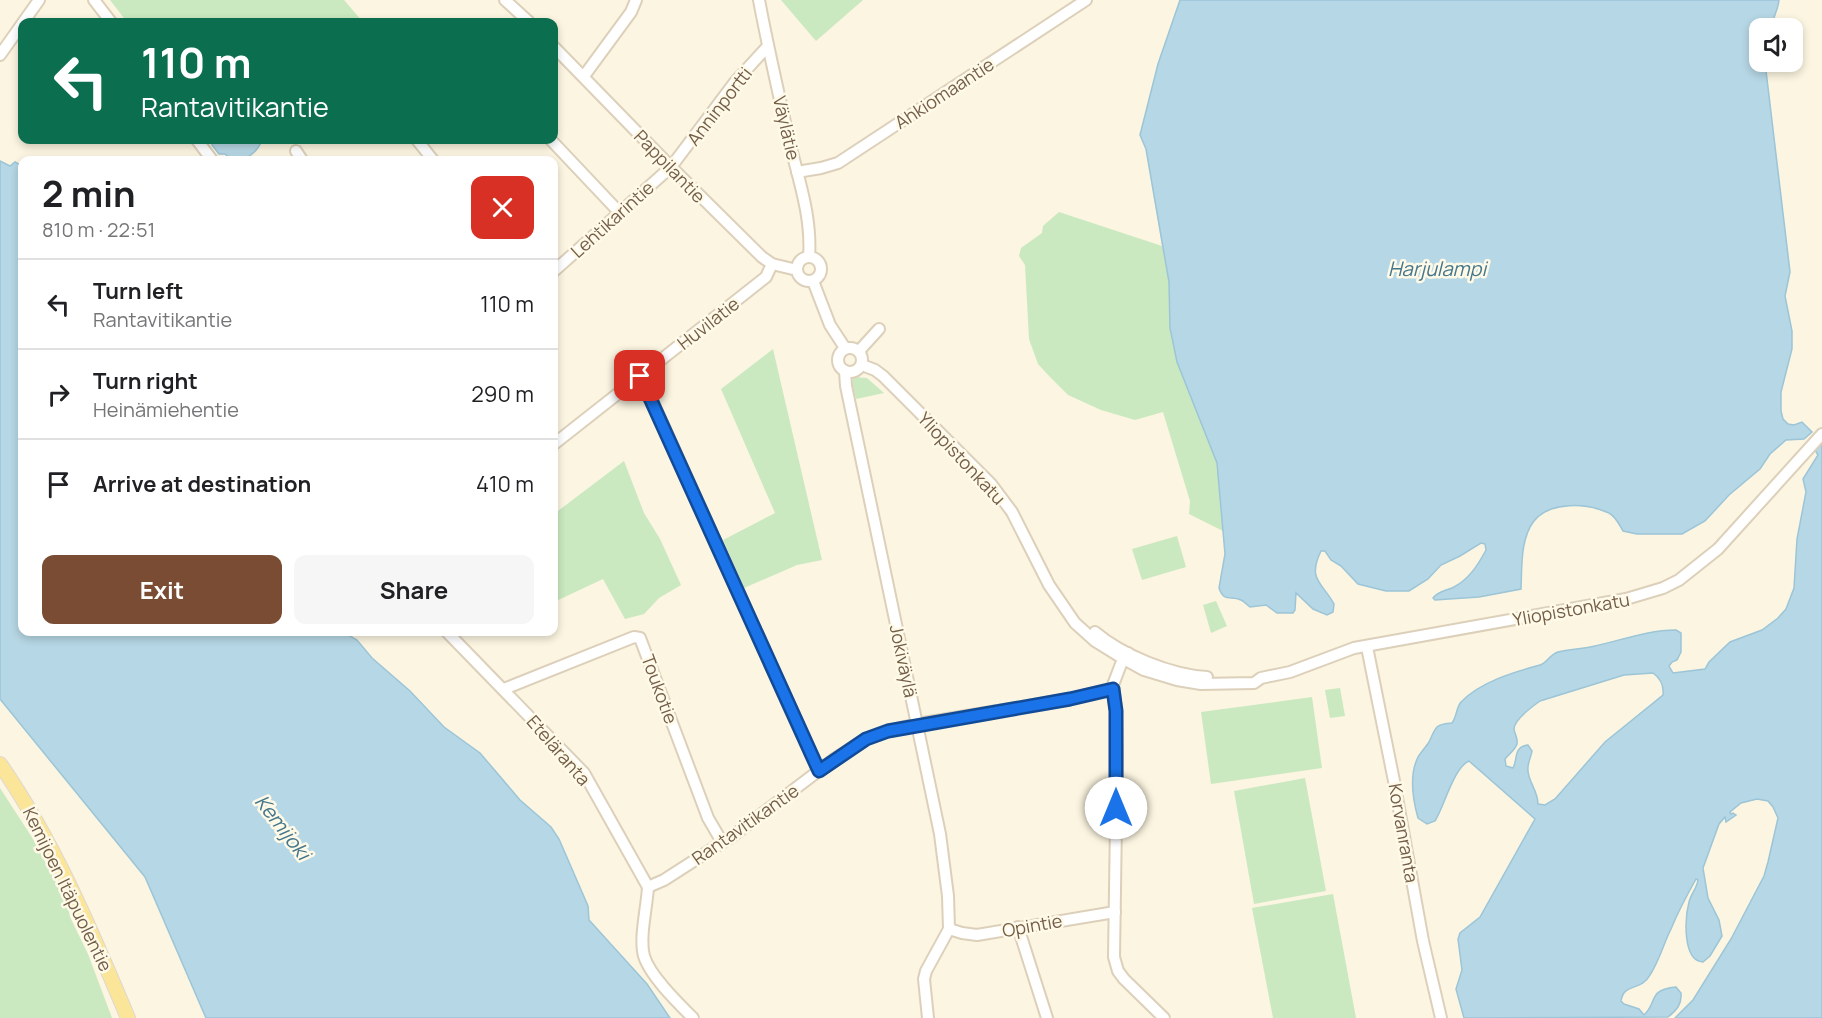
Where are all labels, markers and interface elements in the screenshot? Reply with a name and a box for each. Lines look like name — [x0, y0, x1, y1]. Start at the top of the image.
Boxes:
map controls — [1749, 18, 1803, 72]
button: sound — [1749, 18, 1803, 72]
text: 110 m — [141, 33, 252, 91]
icon: left — [42, 42, 120, 120]
street label: Ahkiomaantie — [890, 52, 998, 134]
street label: Anninportti — [681, 62, 757, 150]
text: Rantavitikantie — [141, 88, 329, 125]
street label: Väylätie — [768, 94, 806, 162]
street label: Pappilantie — [629, 124, 711, 208]
text: 2 min — [42, 169, 136, 218]
street label: Lehtikarintie — [565, 175, 659, 263]
button: close — [471, 176, 534, 239]
text: 810 m · 22:51 — [42, 216, 155, 243]
water label: Harjulampi — [1388, 255, 1488, 282]
text: Turn left — [93, 276, 183, 306]
icon: left — [42, 288, 75, 321]
text: 110 m — [480, 289, 534, 319]
street label: Huvilatie — [672, 291, 744, 355]
text: Rantavitikantie — [93, 306, 232, 333]
pin — [614, 350, 665, 401]
icon: arrive — [623, 359, 656, 392]
text: Turn right — [93, 366, 198, 396]
icon: right — [42, 378, 75, 411]
text: 290 m — [471, 379, 534, 409]
text: Heinämiehentie — [93, 396, 239, 423]
street label: Yliopistonkatu — [913, 407, 1011, 509]
icon: arrive — [42, 468, 75, 501]
text: Arrive at destination — [93, 469, 311, 499]
text: 410 m — [476, 469, 534, 499]
button: Exit — [42, 555, 282, 624]
button: Share — [294, 555, 534, 624]
street label: Yliopistonkatu — [1511, 587, 1631, 631]
street label: Jokiväylä — [885, 622, 923, 700]
street label: Toukotie — [636, 651, 684, 727]
street label: Eteläranta — [522, 710, 596, 790]
position arrow — [1084, 776, 1148, 840]
street label: Rantavitikantie — [687, 778, 803, 870]
street label: Korvanranta — [1383, 781, 1425, 885]
water label: Kemijoki — [249, 789, 318, 867]
street label: Kemijoen Itäpuolentie — [18, 803, 118, 975]
street label: Opintie — [1000, 908, 1064, 942]

